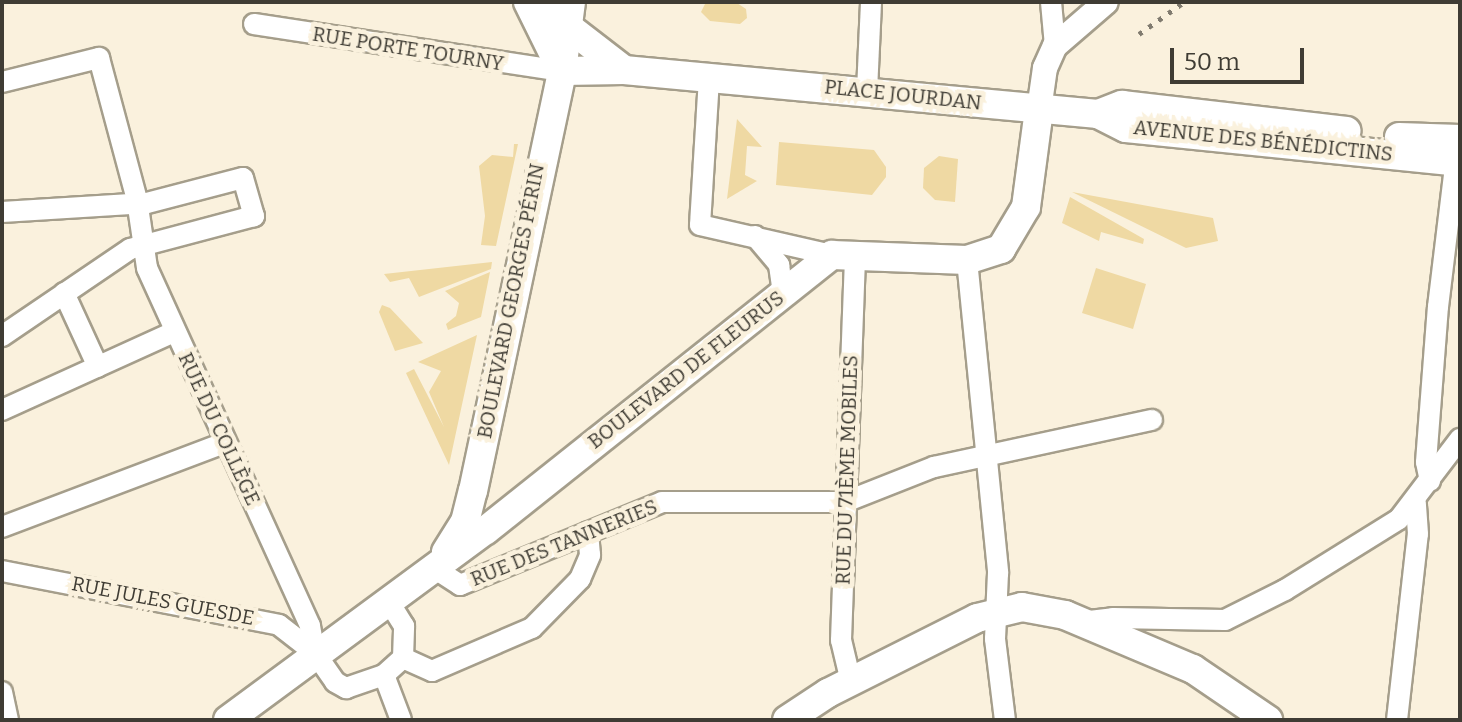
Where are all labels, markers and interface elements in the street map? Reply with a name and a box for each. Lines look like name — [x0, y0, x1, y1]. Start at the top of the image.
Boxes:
street label: RUE PORTE TOURNY — [311, 22, 505, 76]
scale bar — [1174, 32, 1308, 82]
text: 50 m — [1184, 48, 1240, 76]
street label: PLACE JOURDAN — [823, 75, 983, 115]
street label: AVENUE DES BÉNÉDICTINS — [1132, 115, 1394, 167]
street label: BOULEVARD GEORGES PÉRIN — [473, 161, 549, 441]
street label: BOULEVARD DE FLEURUS — [583, 286, 789, 454]
street label: RUE DU COLLÈGE — [173, 349, 265, 509]
street label: RUE DU 71ÈME MOBILES — [831, 355, 863, 585]
street label: RUE DES TANNERIES — [467, 495, 661, 591]
street label: RUE JULES GUESDE — [70, 572, 256, 630]

